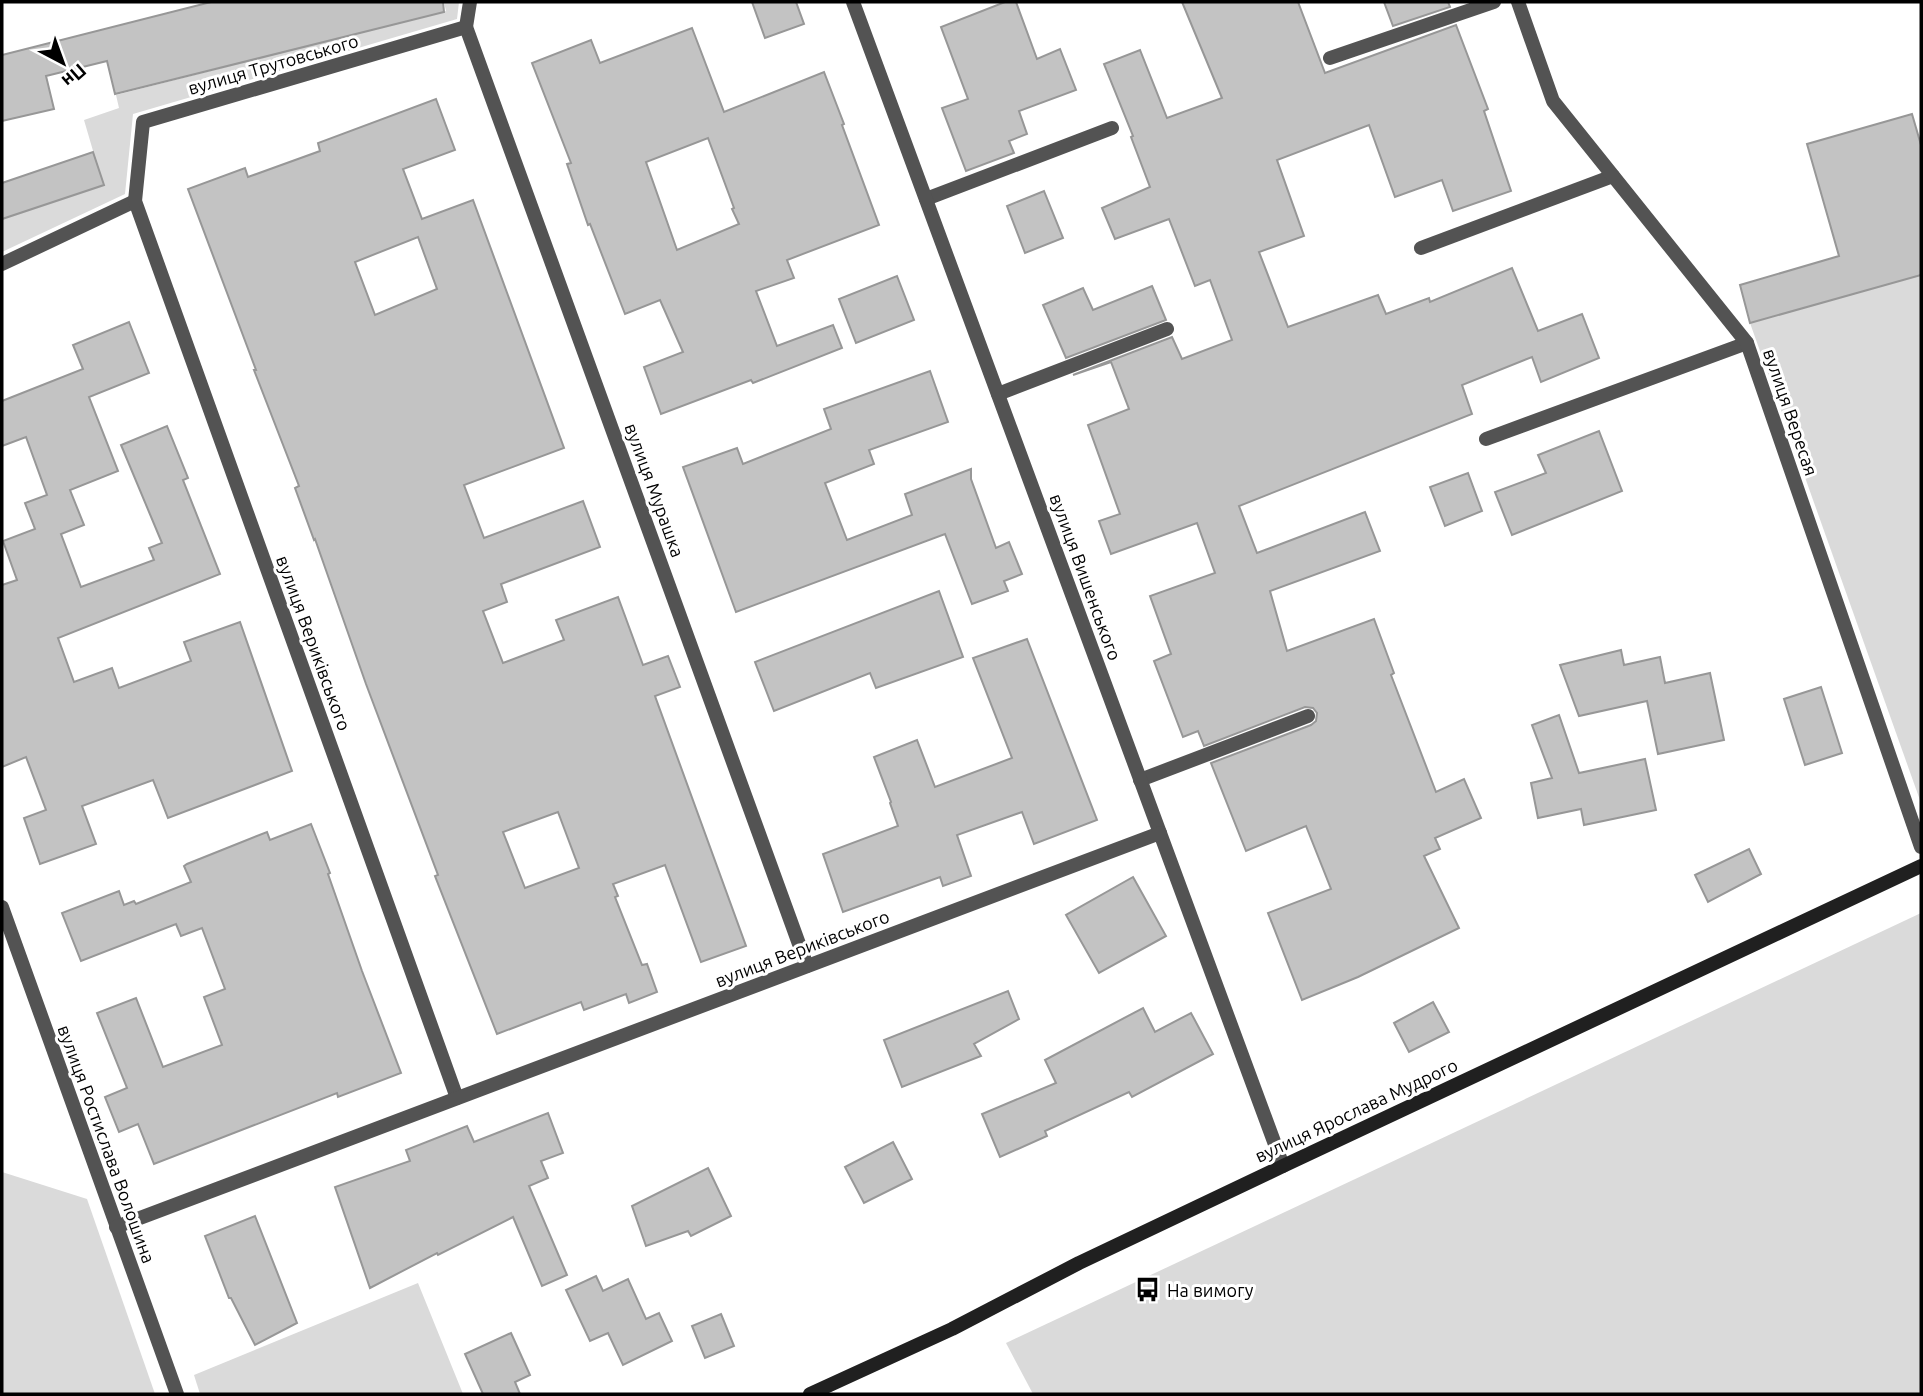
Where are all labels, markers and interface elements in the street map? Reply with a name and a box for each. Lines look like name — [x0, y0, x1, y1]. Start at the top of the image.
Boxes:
north arrow — [28, 28, 98, 98]
street label: вулиця Трутовського — [186, 30, 360, 98]
text: Пн — [58, 59, 91, 92]
street label: вулиця Вересая — [1760, 346, 1822, 478]
street label: вулиця Мурашка — [621, 420, 689, 560]
street label: вулиця Вишенського — [1047, 491, 1125, 663]
street label: вулиця Вериківського — [273, 553, 355, 733]
street label: вулиця Вериківського — [712, 906, 892, 990]
street label: вулиця Ростислава Волошина — [55, 1022, 159, 1266]
street label: вулиця Ярослава Мудрого — [1252, 1054, 1460, 1166]
bus stop icon: На вимогу — [1133, 1276, 1161, 1304]
place label: На вимогу — [1167, 1280, 1254, 1300]

